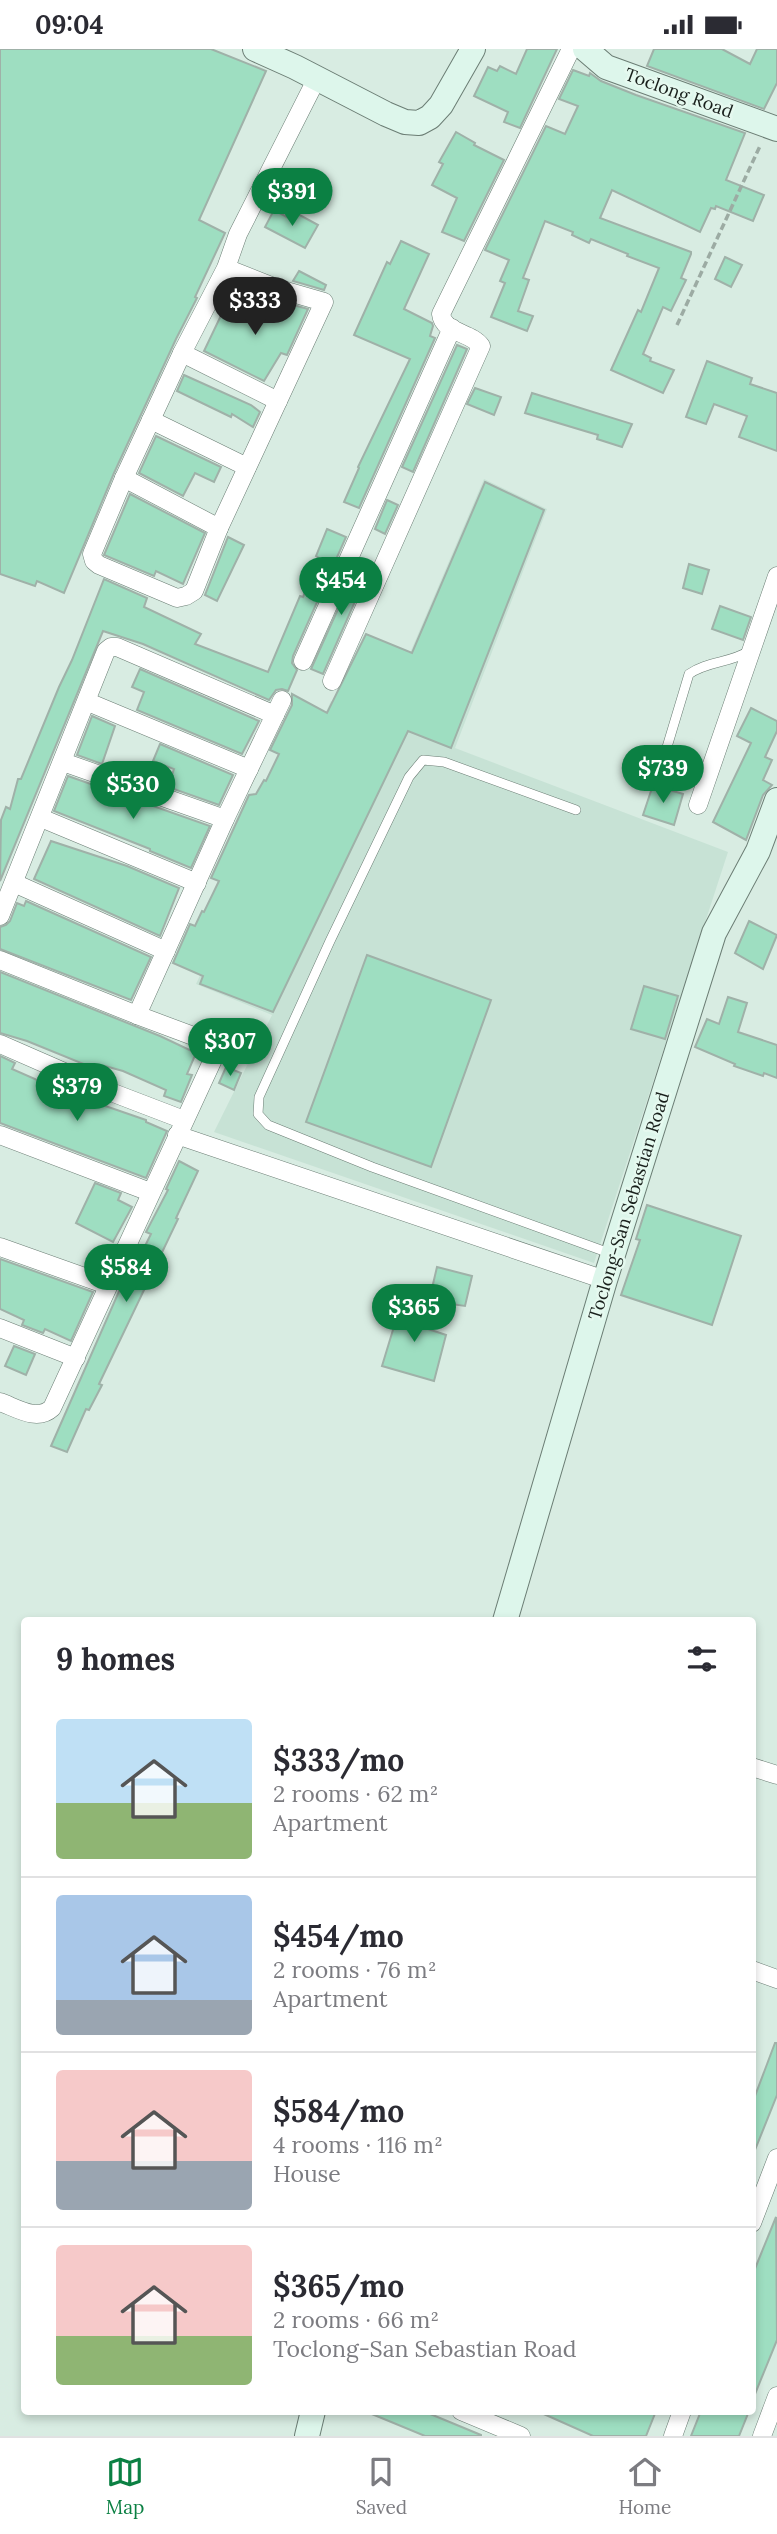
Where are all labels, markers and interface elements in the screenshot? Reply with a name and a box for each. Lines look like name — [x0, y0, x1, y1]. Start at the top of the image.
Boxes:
text: 09:04 — [35, 8, 104, 41]
street label: Toclong Road — [622, 62, 737, 123]
pin: $391 — [251, 169, 333, 228]
text: $391 — [268, 176, 317, 205]
pin: $333 — [214, 278, 296, 337]
text: $333 — [229, 285, 281, 314]
pin: $454 — [300, 557, 382, 617]
text: $454 — [315, 565, 367, 594]
pin: $739 — [622, 745, 704, 805]
text: $739 — [638, 753, 688, 782]
pin: $530 — [92, 761, 174, 821]
text: $530 — [106, 769, 160, 798]
pin: $307 — [189, 1019, 271, 1078]
text: $307 — [204, 1026, 256, 1055]
pin: $379 — [36, 1063, 118, 1123]
text: $379 — [52, 1071, 102, 1100]
street label: Toclong-San Sebastian Road — [583, 1089, 674, 1323]
pin: $584 — [85, 1245, 167, 1304]
text: $584 — [100, 1252, 152, 1281]
pin: $365 — [373, 1285, 455, 1344]
text: $365 — [388, 1292, 440, 1321]
text: 9 homes — [56, 1640, 175, 1678]
icon: filters — [683, 1640, 721, 1678]
text: $333/mo — [273, 1741, 404, 1779]
icon: home — [112, 1747, 196, 1831]
text: 2 rooms · 62 m² — [273, 1779, 438, 1808]
text: Apartment — [273, 1808, 388, 1837]
text: $454/mo — [273, 1917, 404, 1955]
icon: home — [112, 1923, 196, 2007]
text: 2 rooms · 76 m² — [273, 1955, 437, 1984]
text: Apartment — [273, 1984, 388, 2013]
text: $584/mo — [273, 2092, 404, 2130]
icon: home — [112, 2098, 196, 2182]
text: 4 rooms · 116 m² — [273, 2130, 443, 2159]
text: House — [273, 2159, 341, 2188]
text: $365/mo — [273, 2267, 404, 2305]
icon: home — [112, 2273, 196, 2357]
text: 2 rooms · 66 m² — [273, 2305, 439, 2334]
text: Toclong-San Sebastian Road — [273, 2334, 577, 2363]
tab: Map — [106, 2453, 144, 2519]
tab: Saved — [356, 2453, 407, 2519]
tab: Home — [618, 2453, 671, 2519]

